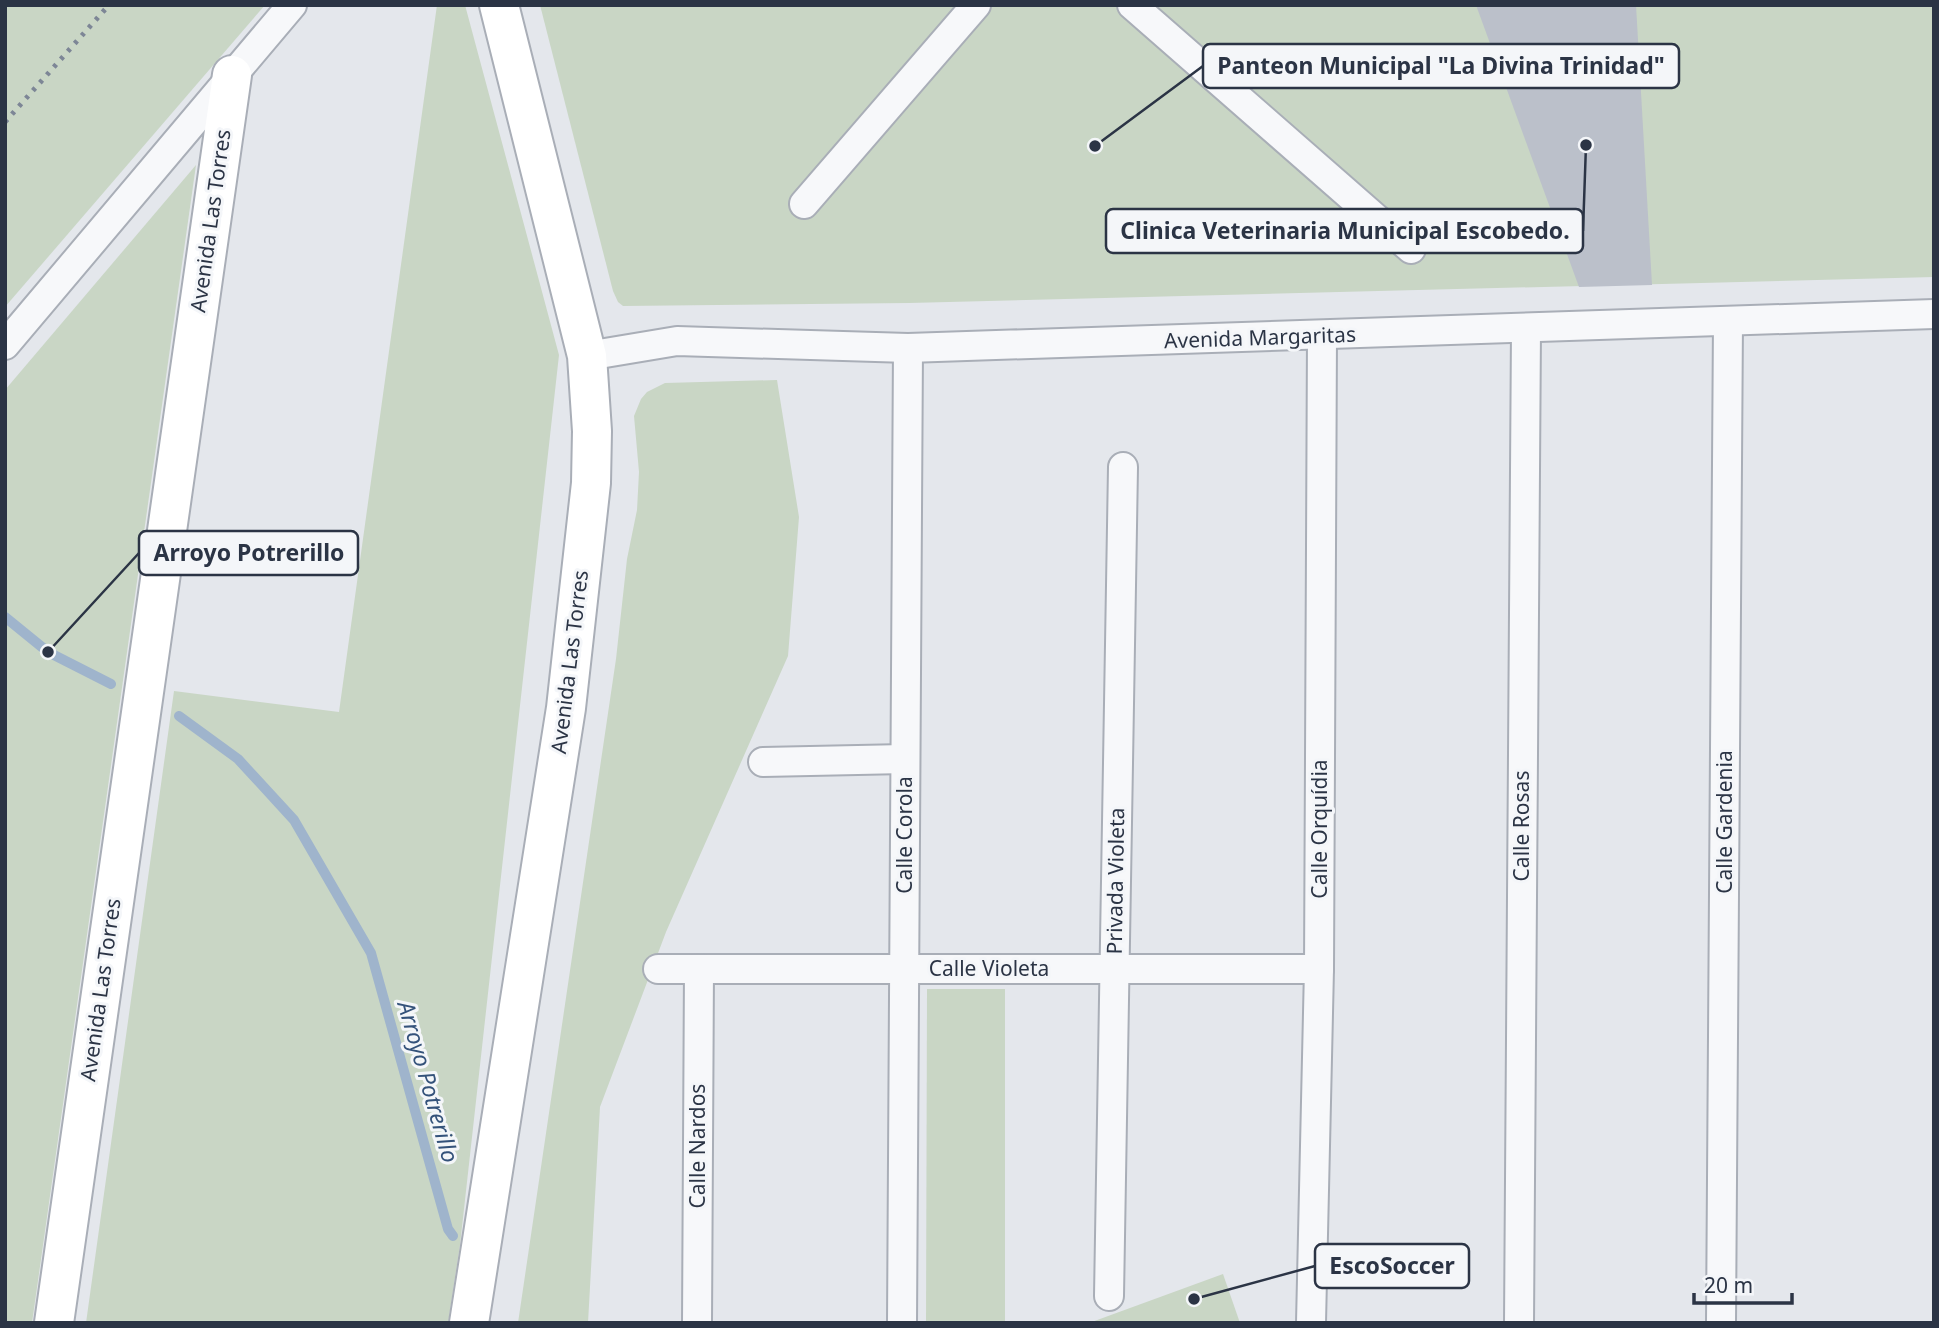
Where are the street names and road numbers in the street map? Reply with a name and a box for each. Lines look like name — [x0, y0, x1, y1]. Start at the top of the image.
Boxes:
street label: Avenida Las Torres — [183, 128, 237, 314]
street label: Avenida Margaritas — [1164, 320, 1356, 354]
street label: Avenida Las Torres — [544, 569, 594, 755]
street label: Calle Gardenia — [1710, 750, 1738, 894]
street label: Calle Orquídia — [1305, 759, 1333, 899]
street label: Calle Rosas — [1507, 771, 1535, 881]
street label: Calle Corola — [890, 776, 918, 894]
street label: Privada Violeta — [1100, 807, 1130, 955]
street label: Avenida Las Torres — [73, 897, 127, 1083]
street label: Calle Violeta — [929, 954, 1049, 982]
street label: Calle Nardos — [683, 1084, 711, 1208]

